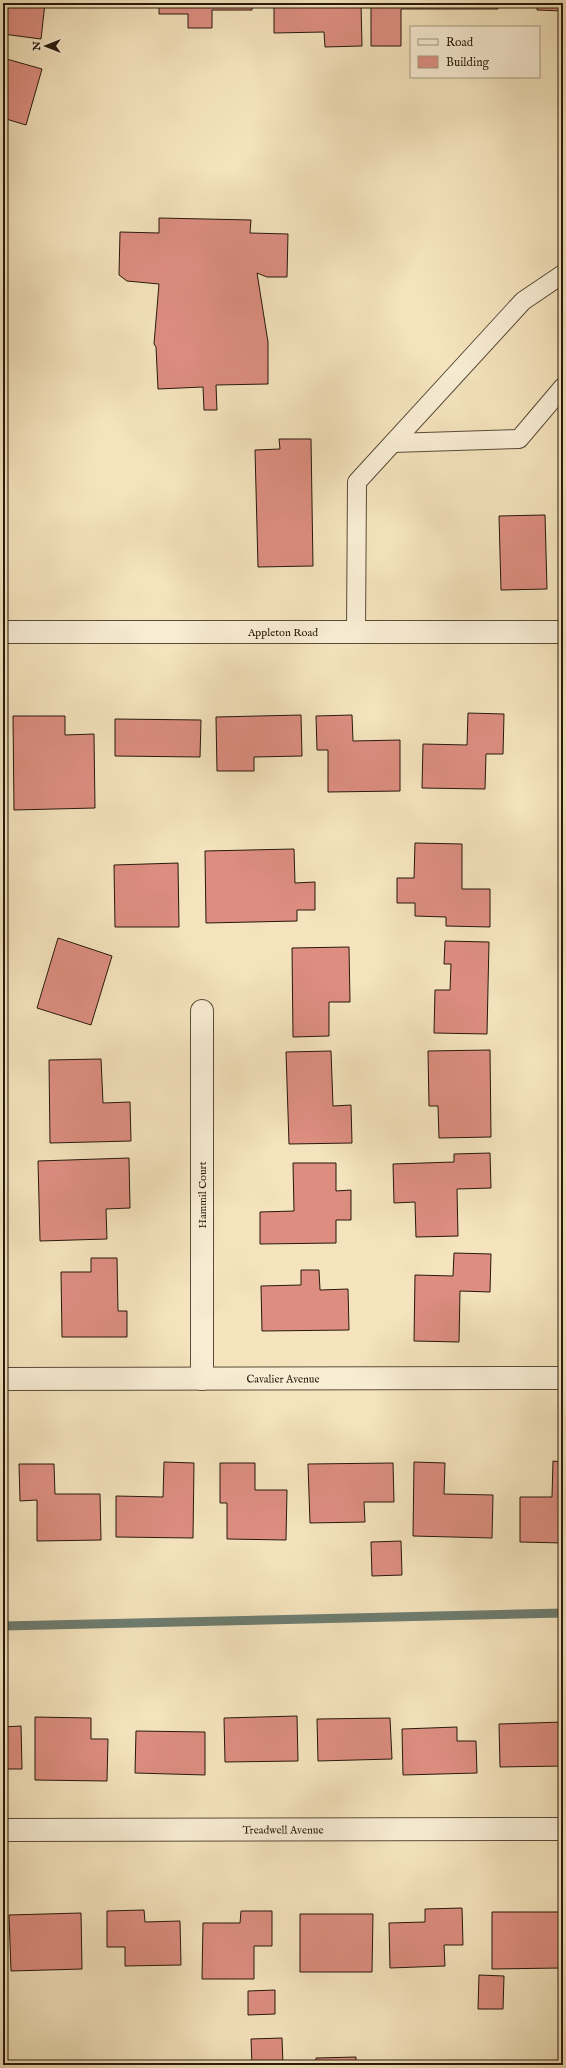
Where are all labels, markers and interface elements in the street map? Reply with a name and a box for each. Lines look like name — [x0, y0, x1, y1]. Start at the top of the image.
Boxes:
north arrow — [26, 26, 66, 66]
legend — [410, 26, 540, 78]
text: Road — [446, 35, 474, 50]
text: N — [30, 41, 44, 52]
text: Building — [446, 55, 490, 70]
street label: Appleton Road — [247, 626, 318, 640]
street label: Hammil Court — [196, 1161, 210, 1228]
street label: Cavalier Avenue — [246, 1372, 320, 1387]
street label: Treadwell Avenue — [242, 1823, 324, 1838]

